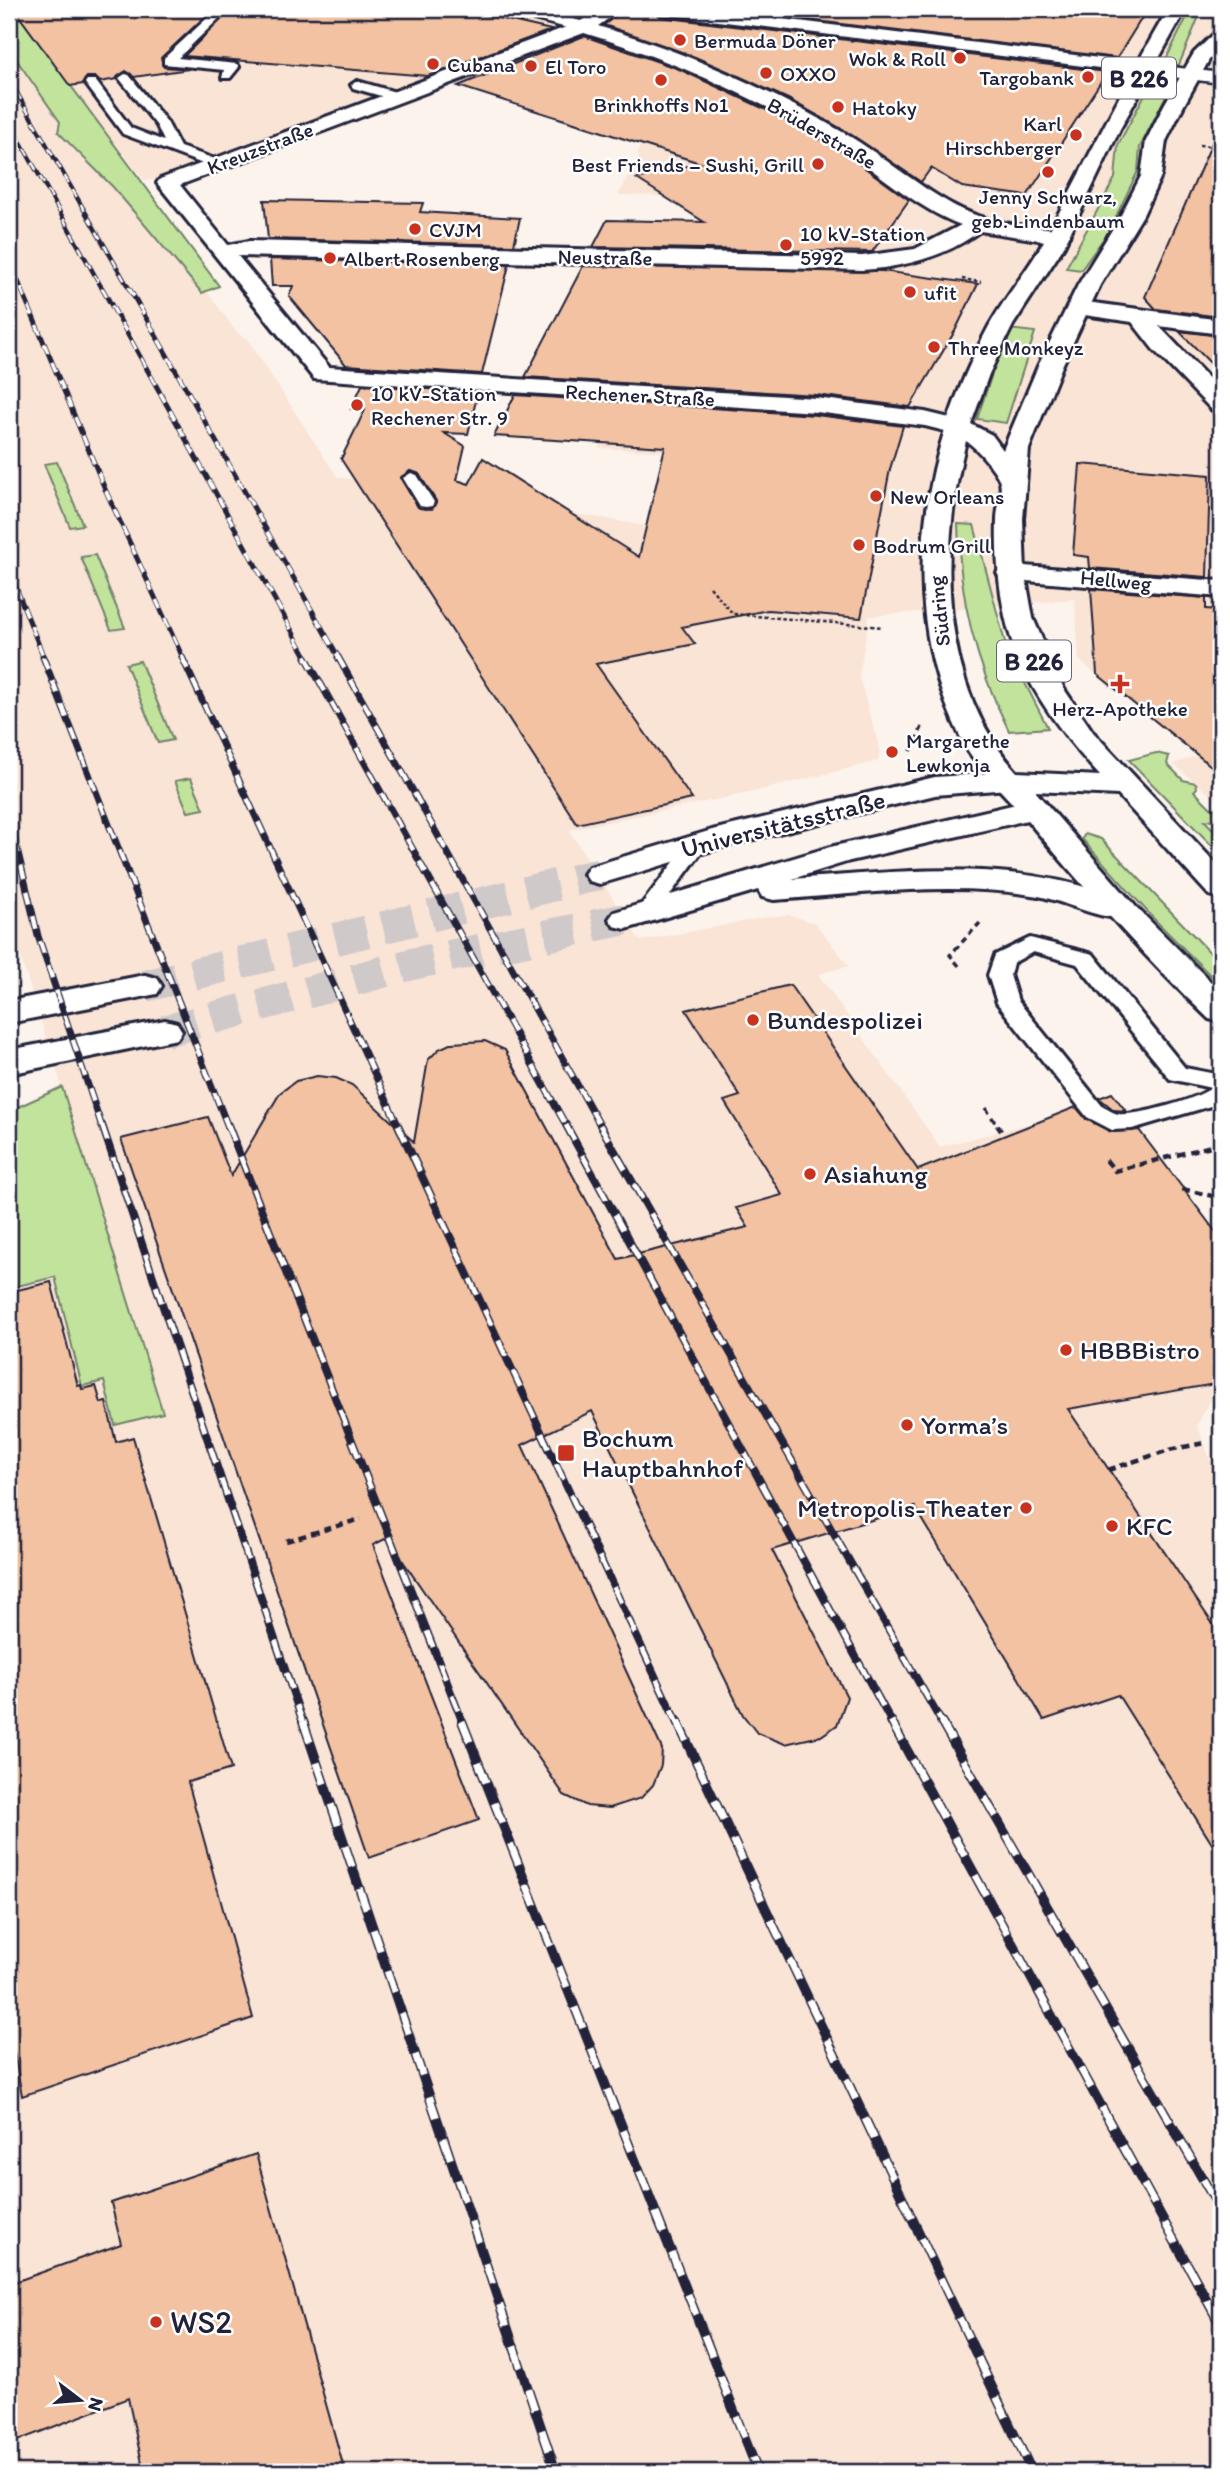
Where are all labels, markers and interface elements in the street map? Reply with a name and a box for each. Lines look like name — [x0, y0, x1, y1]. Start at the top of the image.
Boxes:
place label: Bermuda Döner — [694, 28, 836, 53]
marker: Bermuda Döner — [672, 32, 688, 48]
place label: Wok & Roll — [849, 46, 946, 71]
marker: Wok & Roll — [952, 50, 968, 66]
place label: Cubana — [447, 52, 515, 77]
place label: El Toro — [545, 54, 606, 79]
marker: Cubana — [425, 56, 441, 72]
road number: B 226 — [1102, 57, 1176, 98]
marker: El Toro — [523, 58, 539, 74]
place label: OXXO — [780, 61, 836, 86]
marker: OXXO — [758, 65, 774, 81]
place label: Targobank — [979, 65, 1074, 90]
marker: Targobank — [1080, 69, 1096, 85]
marker: Brinkhoffs No1 — [653, 72, 669, 88]
place label: Brinkhoffs No1 — [593, 92, 729, 117]
street label: Brüderstraße — [763, 92, 881, 174]
place label: Hatoky — [852, 95, 917, 120]
marker: Hatoky — [830, 99, 846, 115]
place label: Karl Hirschberger — [945, 111, 1062, 160]
street label: Kreuzstraße — [203, 116, 317, 180]
marker: Karl Hirschberger — [1068, 127, 1084, 143]
place label: Best Friends – Sushi, Grill — [571, 152, 804, 177]
marker: Best Friends – Sushi, Grill — [810, 156, 826, 172]
marker: Jenny Schwarz, geb. Lindenbaum — [1040, 164, 1056, 180]
place label: Jenny Schwarz, geb. Lindenbaum — [971, 184, 1125, 233]
place label: CVJM — [429, 217, 482, 242]
marker: CVJM — [407, 221, 423, 237]
place label: 10 kV-Station 5992 — [800, 221, 926, 270]
marker: 10 kV-Station 5992 — [778, 237, 794, 253]
street label: Neustraße — [557, 244, 653, 270]
place label: Albert Rosenberg — [344, 246, 500, 271]
marker: Albert Rosenberg — [322, 250, 338, 266]
place label: ufit — [924, 280, 957, 305]
marker: ufit — [902, 284, 918, 300]
place label: Three Monkeyz — [948, 335, 1084, 360]
marker: Three Monkeyz — [926, 339, 942, 355]
street label: Rechener Straße — [564, 379, 716, 411]
place label: 10 kV-Station Rechener Str. 9 — [371, 381, 508, 430]
marker: 10 kV-Station Rechener Str. 9 — [349, 397, 365, 413]
place label: New Orleans — [890, 484, 1004, 509]
marker: New Orleans — [868, 488, 884, 504]
place label: Bodrum Grill — [873, 533, 991, 558]
marker: Bodrum Grill — [851, 537, 867, 553]
street label: Hellweg — [1079, 564, 1153, 596]
street label: Südring — [923, 574, 955, 648]
road number: B 226 — [997, 640, 1071, 682]
marker: Herz-Apotheke — [1112, 676, 1128, 692]
place label: Herz-Apotheke — [1052, 696, 1188, 721]
place label: Margarethe Lewkonja — [906, 728, 1010, 777]
marker: Margarethe Lewkonja — [884, 744, 900, 760]
street label: Universitätsstraße — [677, 783, 889, 865]
place label: Bundespolizei — [767, 1004, 923, 1036]
marker: Bundespolizei — [745, 1012, 761, 1028]
place label: Asiahung — [824, 1158, 928, 1190]
marker: Asiahung — [802, 1166, 818, 1182]
place label: HBBBistro — [1080, 1334, 1200, 1366]
marker: HBBBistro — [1058, 1342, 1074, 1358]
place label: Yorma’s — [921, 1409, 1008, 1441]
marker: Yorma’s — [899, 1417, 915, 1433]
place label: Bochum Hauptbahnhof — [582, 1422, 743, 1484]
marker: Bochum Hauptbahnhof — [556, 1443, 576, 1463]
place label: Metropolis-Theater — [797, 1492, 1012, 1524]
marker: Metropolis-Theater — [1018, 1500, 1034, 1516]
place label: KFC — [1126, 1510, 1173, 1542]
marker: KFC — [1104, 1518, 1120, 1534]
place label: WS2 — [170, 2303, 232, 2341]
marker: WS2 — [148, 2314, 164, 2330]
north arrow — [46, 2366, 116, 2436]
text: N — [83, 2395, 109, 2414]

